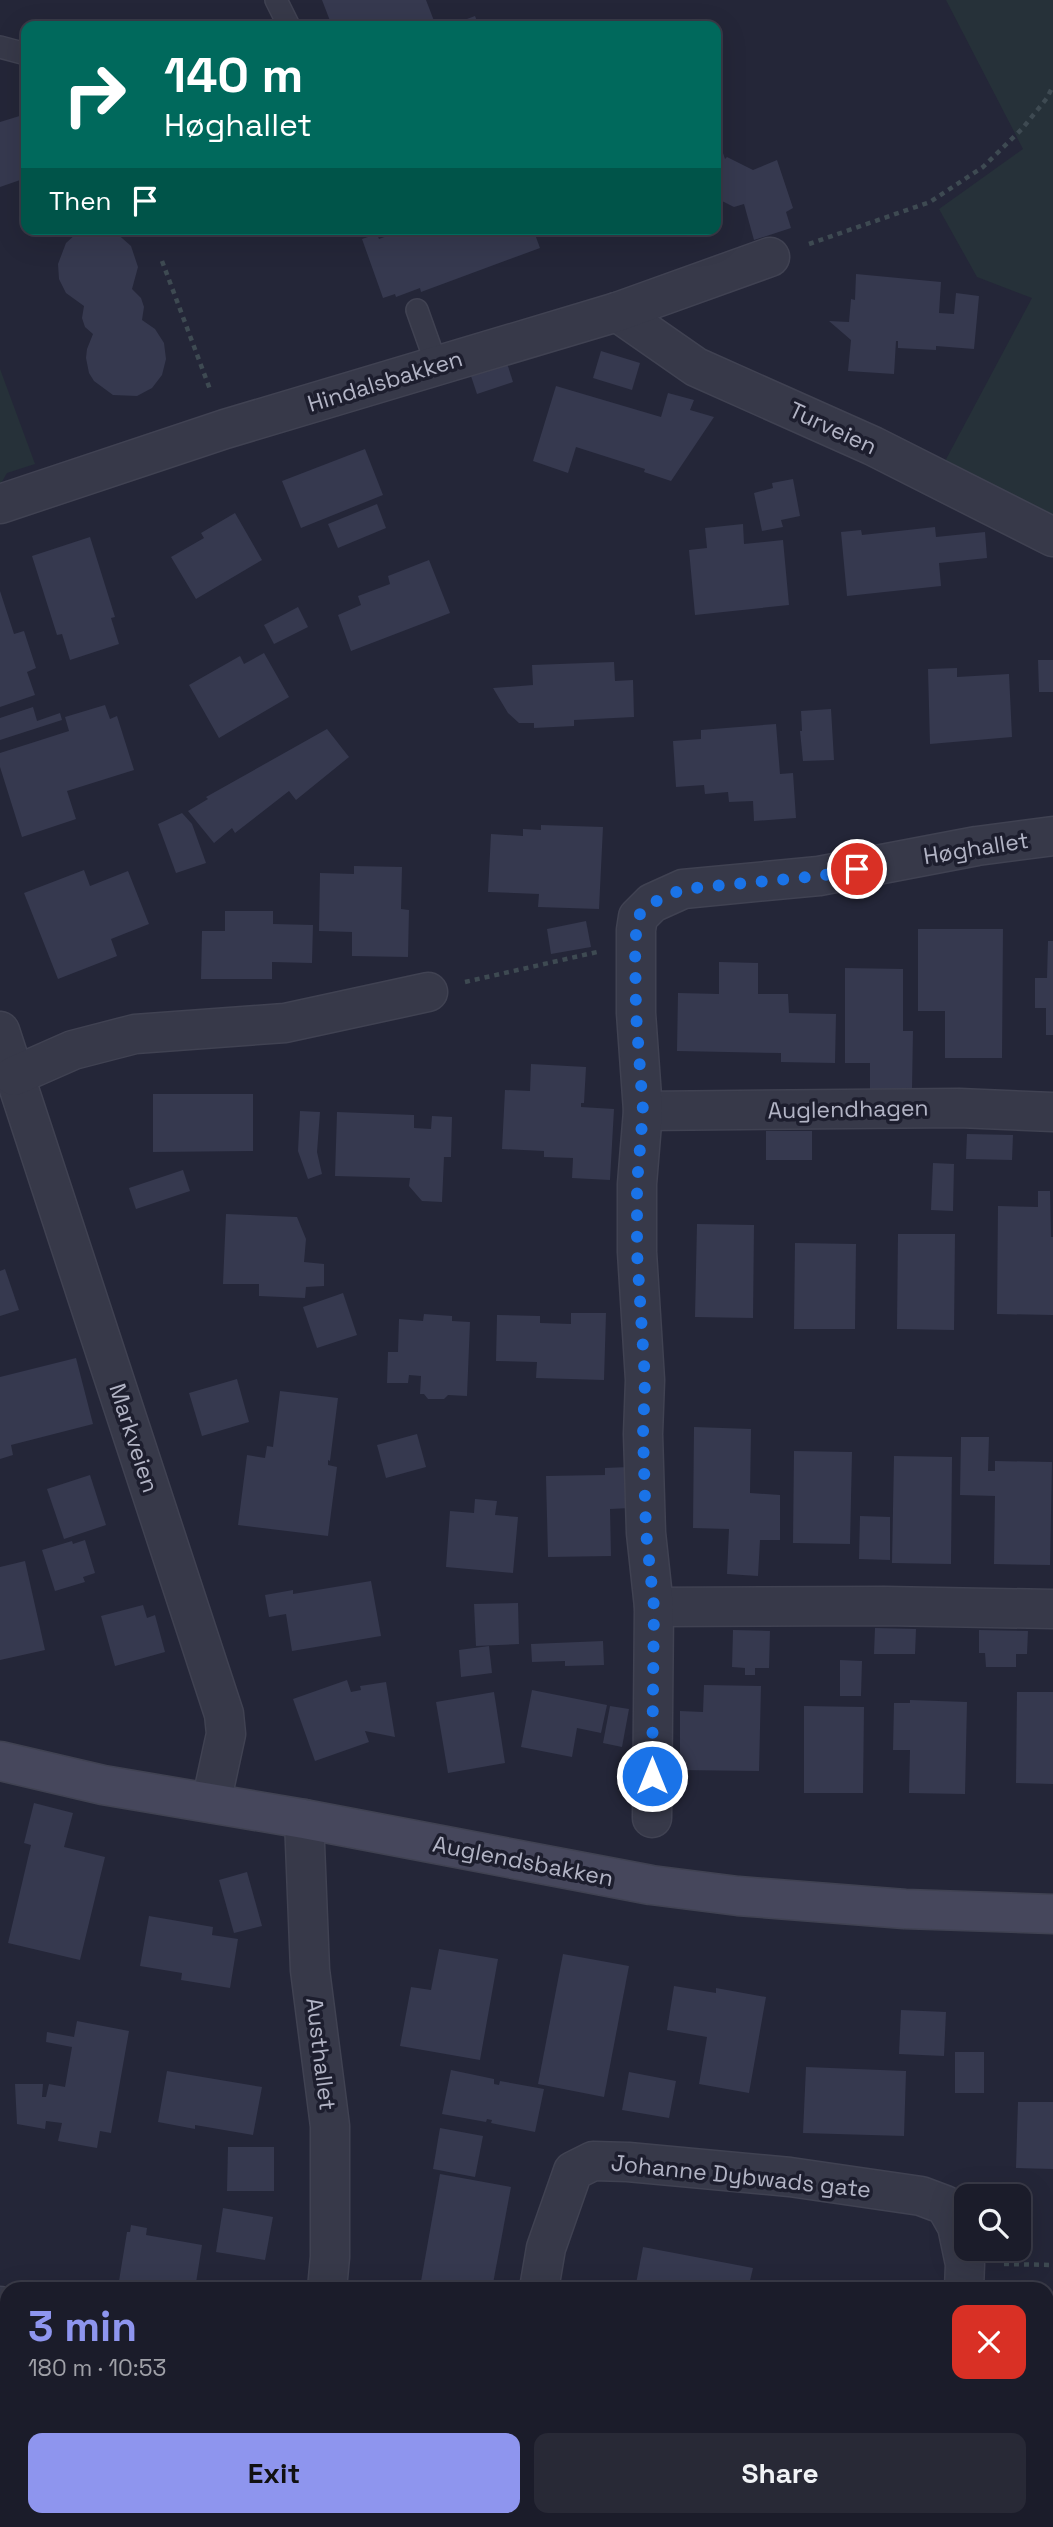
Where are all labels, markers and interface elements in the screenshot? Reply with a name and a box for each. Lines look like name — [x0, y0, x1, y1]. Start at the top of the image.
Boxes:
text: 140 m — [164, 44, 303, 106]
icon: right — [49, 49, 140, 140]
text: Høghallet — [164, 105, 312, 145]
icon: arrive — [126, 182, 164, 220]
text: Then — [49, 184, 112, 218]
street label: Hindalsbakken — [304, 343, 466, 419]
street label: Turveien — [784, 395, 882, 461]
street label: Høghallet — [921, 825, 1031, 871]
pin — [827, 839, 887, 899]
icon: arrive — [838, 850, 876, 888]
street label: Auglendhagen — [767, 1093, 929, 1125]
street label: Markveien — [102, 1380, 166, 1496]
position arrow — [615, 1739, 689, 1813]
street label: Auglendsbakken — [430, 1829, 616, 1893]
street label: Austhallet — [299, 1996, 343, 2112]
street label: Johanne Dybwads gate — [610, 2147, 872, 2205]
map controls — [954, 2184, 1031, 2261]
button: search — [954, 2184, 1031, 2261]
text: 3 min — [28, 2300, 137, 2353]
button: close — [952, 2305, 1026, 2379]
text: 180 m · 10:53 — [28, 2353, 166, 2383]
button: Exit — [28, 2433, 520, 2513]
button: Share — [534, 2433, 1026, 2513]

